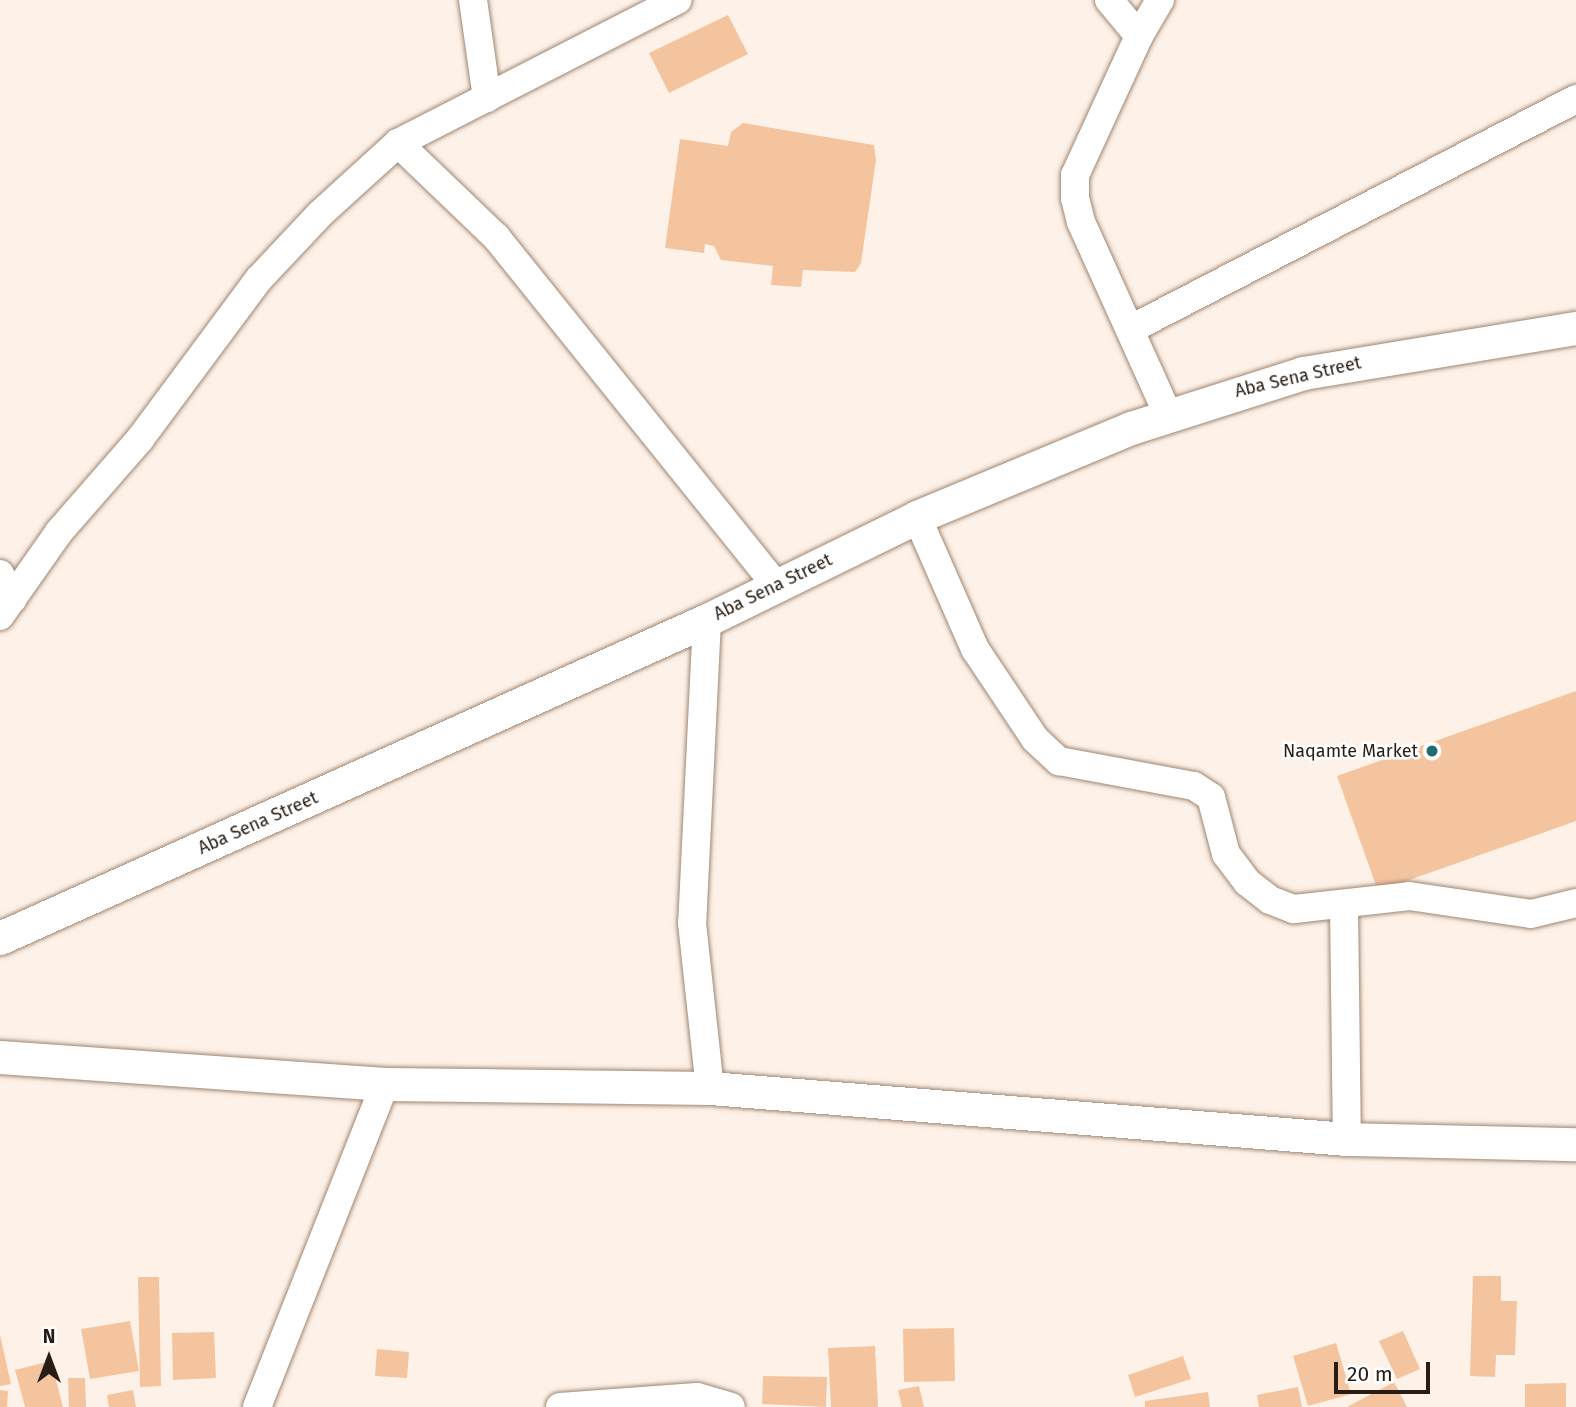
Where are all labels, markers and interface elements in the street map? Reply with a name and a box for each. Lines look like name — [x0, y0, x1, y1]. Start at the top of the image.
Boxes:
street label: Aba Sena Street — [1233, 352, 1363, 402]
street label: Aba Sena Street — [710, 549, 836, 625]
place label: Naqamte Market — [1283, 740, 1418, 762]
marker: Naqamte Market — [1424, 743, 1440, 759]
street label: Aba Sena Street — [195, 787, 321, 859]
north arrow — [14, 1323, 84, 1393]
text: N — [43, 1325, 55, 1348]
scale bar — [1338, 1348, 1434, 1392]
text: 20 m — [1347, 1361, 1393, 1387]

